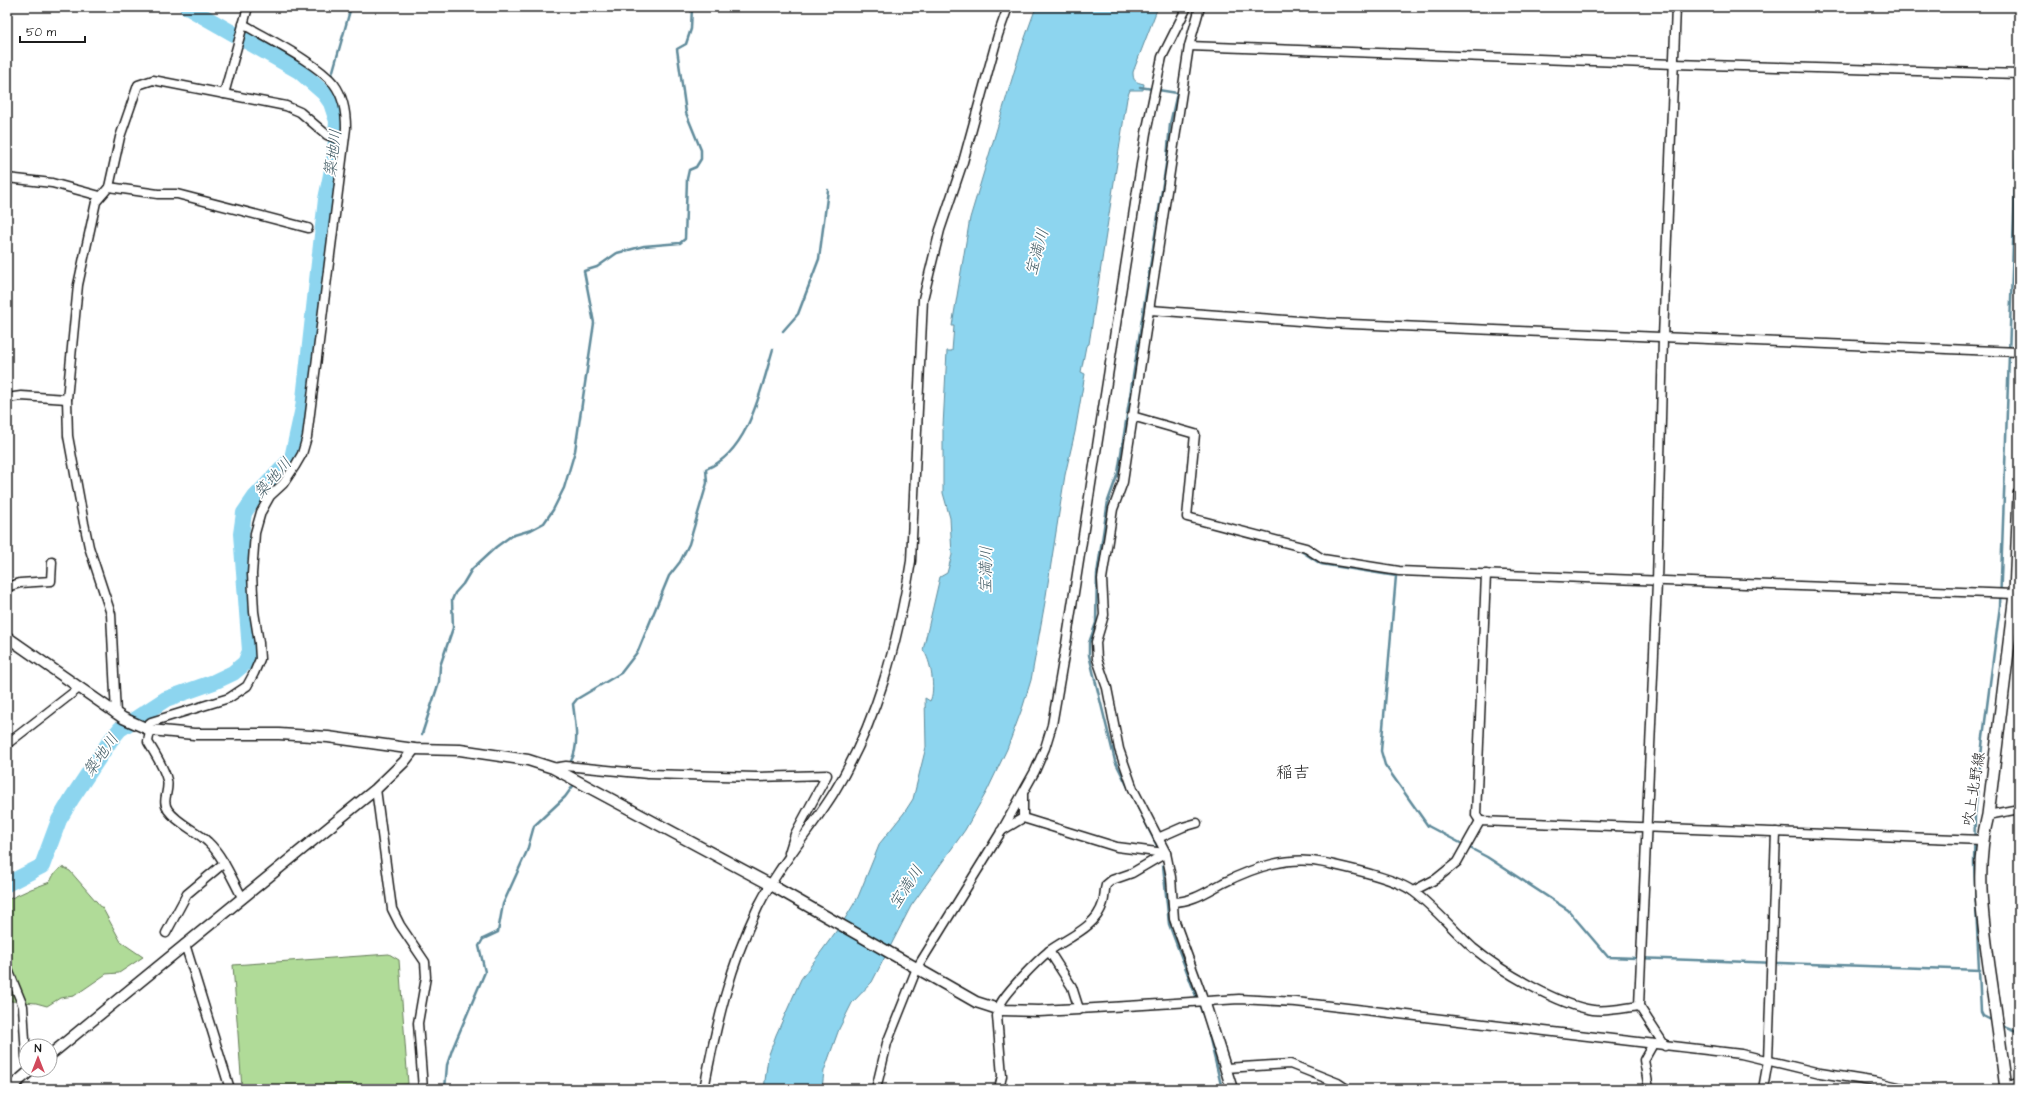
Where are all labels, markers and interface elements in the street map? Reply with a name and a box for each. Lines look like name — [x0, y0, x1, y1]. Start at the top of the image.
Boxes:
scale bar — [20, 18, 85, 44]
text: 50 m — [26, 24, 57, 41]
water label: 築地川 — [319, 128, 347, 178]
water label: 宝満川 — [1020, 226, 1054, 278]
water label: 築地川 — [249, 453, 297, 503]
water label: 宝満川 — [975, 546, 997, 594]
water label: 築地川 — [78, 729, 124, 781]
street label: 吹上北野線 — [1958, 750, 1990, 828]
district label: 稲吉 — [1276, 761, 1310, 785]
water label: 宝満川 — [884, 861, 928, 913]
north arrow — [18, 1038, 58, 1078]
text: N — [35, 1041, 42, 1056]

